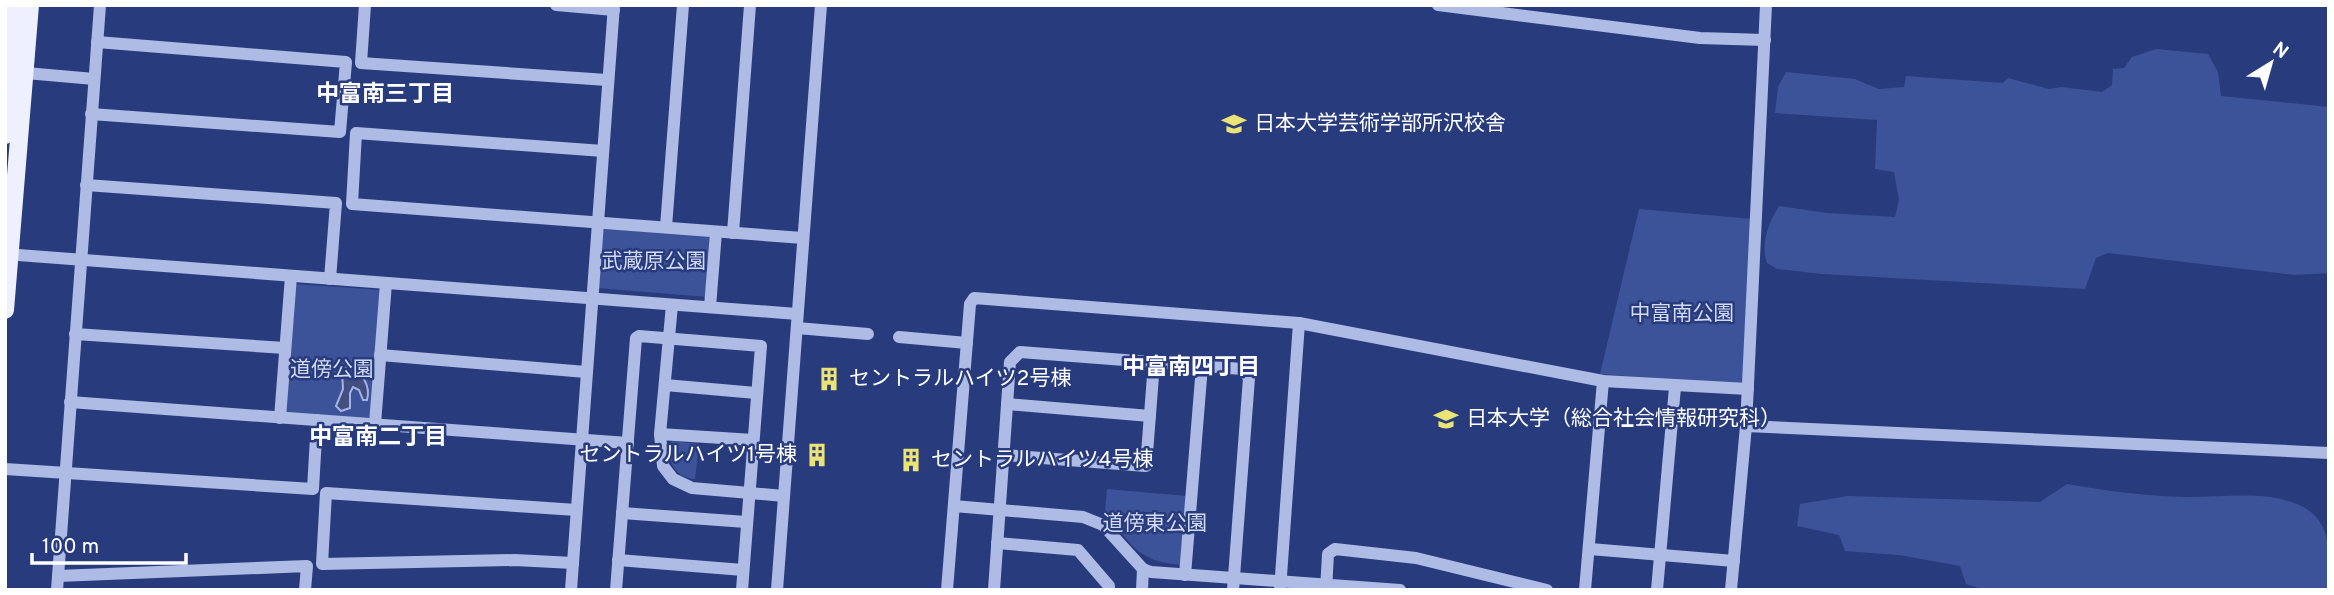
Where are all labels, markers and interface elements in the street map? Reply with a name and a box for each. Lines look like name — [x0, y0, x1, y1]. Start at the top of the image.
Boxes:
north arrow — [2236, 28, 2306, 98]
text: N — [2267, 37, 2293, 65]
district label: 中富南三丁目 — [316, 81, 454, 110]
school or university icon: 日本大学芸術学部所沢校舎 — [1220, 110, 1248, 138]
place label: 日本大学芸術学部所沢校舎 — [1254, 111, 1506, 138]
park label: 武蔵原公園 — [602, 249, 707, 276]
park label: 中富南公園 — [1630, 301, 1735, 328]
district label: 中富南四丁目 — [1122, 354, 1260, 383]
park label: 道傍公園 — [290, 357, 374, 384]
building icon: セントラルハイツ2号棟 — [815, 365, 843, 393]
place label: セントラルハイツ2号棟 — [849, 366, 1071, 393]
school or university icon: 日本大学（総合社会情報研究科） — [1432, 405, 1460, 433]
place label: 日本大学（総合社会情報研究科） — [1466, 406, 1781, 433]
district label: 中富南二丁目 — [309, 424, 447, 453]
building icon: セントラルハイツ1号棟 — [803, 441, 831, 469]
place label: セントラルハイツ1号棟 — [580, 442, 797, 469]
building icon: セントラルハイツ4号棟 — [897, 446, 925, 474]
place label: セントラルハイツ4号棟 — [931, 447, 1154, 474]
park label: 道傍東公園 — [1103, 511, 1208, 538]
scale bar — [32, 522, 186, 566]
text: 100 m — [42, 534, 99, 561]

